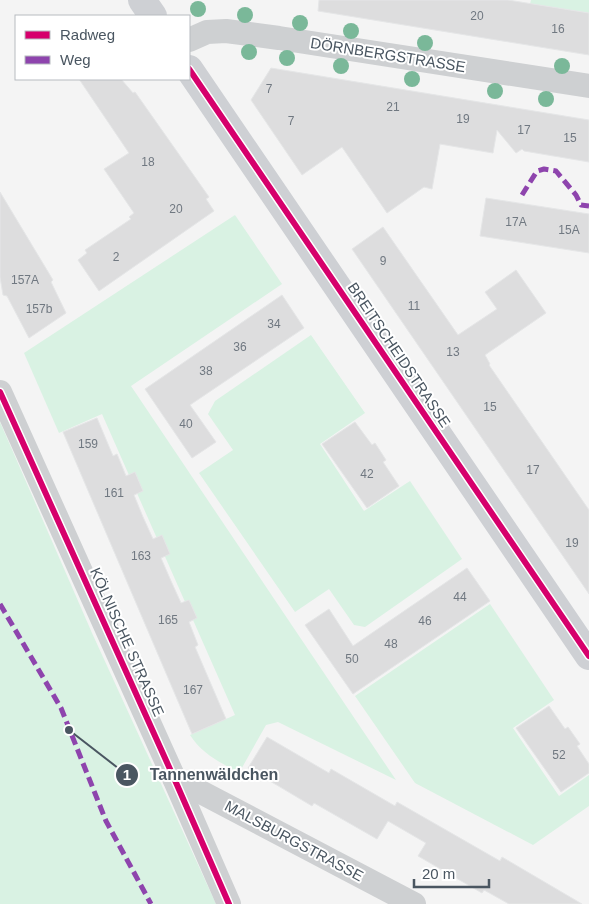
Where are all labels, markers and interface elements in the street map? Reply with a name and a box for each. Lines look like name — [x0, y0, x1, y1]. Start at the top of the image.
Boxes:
house number: 20 — [470, 9, 484, 23]
legend — [15, 15, 190, 80]
house number: 16 — [551, 22, 565, 36]
text: Radweg — [60, 26, 115, 43]
street label: DÖRNBERGSTRASSE — [309, 34, 467, 75]
text: Weg — [60, 51, 91, 68]
house number: 7 — [266, 82, 273, 96]
house number: 21 — [386, 100, 400, 114]
house number: 19 — [456, 112, 470, 126]
house number: 7 — [288, 114, 295, 128]
house number: 17 — [517, 123, 531, 137]
house number: 15 — [563, 131, 577, 145]
house number: 18 — [141, 155, 155, 169]
house number: 20 — [169, 202, 183, 216]
house number: 17A — [505, 215, 527, 229]
house number: 15A — [558, 223, 580, 237]
house number: 2 — [113, 250, 120, 264]
house number: 9 — [380, 254, 387, 268]
house number: 157A — [11, 273, 39, 287]
street label: BREITSCHEIDSTRASSE — [345, 279, 454, 430]
house number: 11 — [408, 299, 421, 313]
house number: 157b — [26, 302, 53, 316]
house number: 34 — [267, 317, 281, 331]
house number: 36 — [233, 340, 247, 354]
house number: 13 — [446, 345, 460, 359]
house number: 38 — [199, 364, 213, 378]
house number: 15 — [483, 400, 497, 414]
house number: 40 — [179, 417, 193, 431]
house number: 159 — [78, 437, 98, 451]
house number: 17 — [526, 463, 540, 477]
house number: 42 — [360, 467, 374, 481]
house number: 161 — [104, 486, 124, 500]
house number: 19 — [565, 536, 579, 550]
house number: 163 — [131, 549, 151, 563]
street label: KÖLNISCHE STRASSE — [87, 565, 168, 719]
house number: 44 — [453, 590, 467, 604]
house number: 165 — [158, 613, 178, 627]
house number: 46 — [418, 614, 432, 628]
house number: 48 — [384, 637, 398, 651]
house number: 50 — [345, 652, 359, 666]
house number: 167 — [183, 683, 203, 697]
house number: 52 — [552, 748, 566, 762]
callout: Tannenwäldchen — [115, 759, 288, 790]
text: 1 — [123, 766, 131, 783]
text: Tannenwäldchen — [150, 766, 278, 783]
street label: MALSBURGSTRASSE — [222, 797, 366, 884]
scale bar — [414, 856, 489, 888]
text: 20 m — [422, 865, 455, 882]

